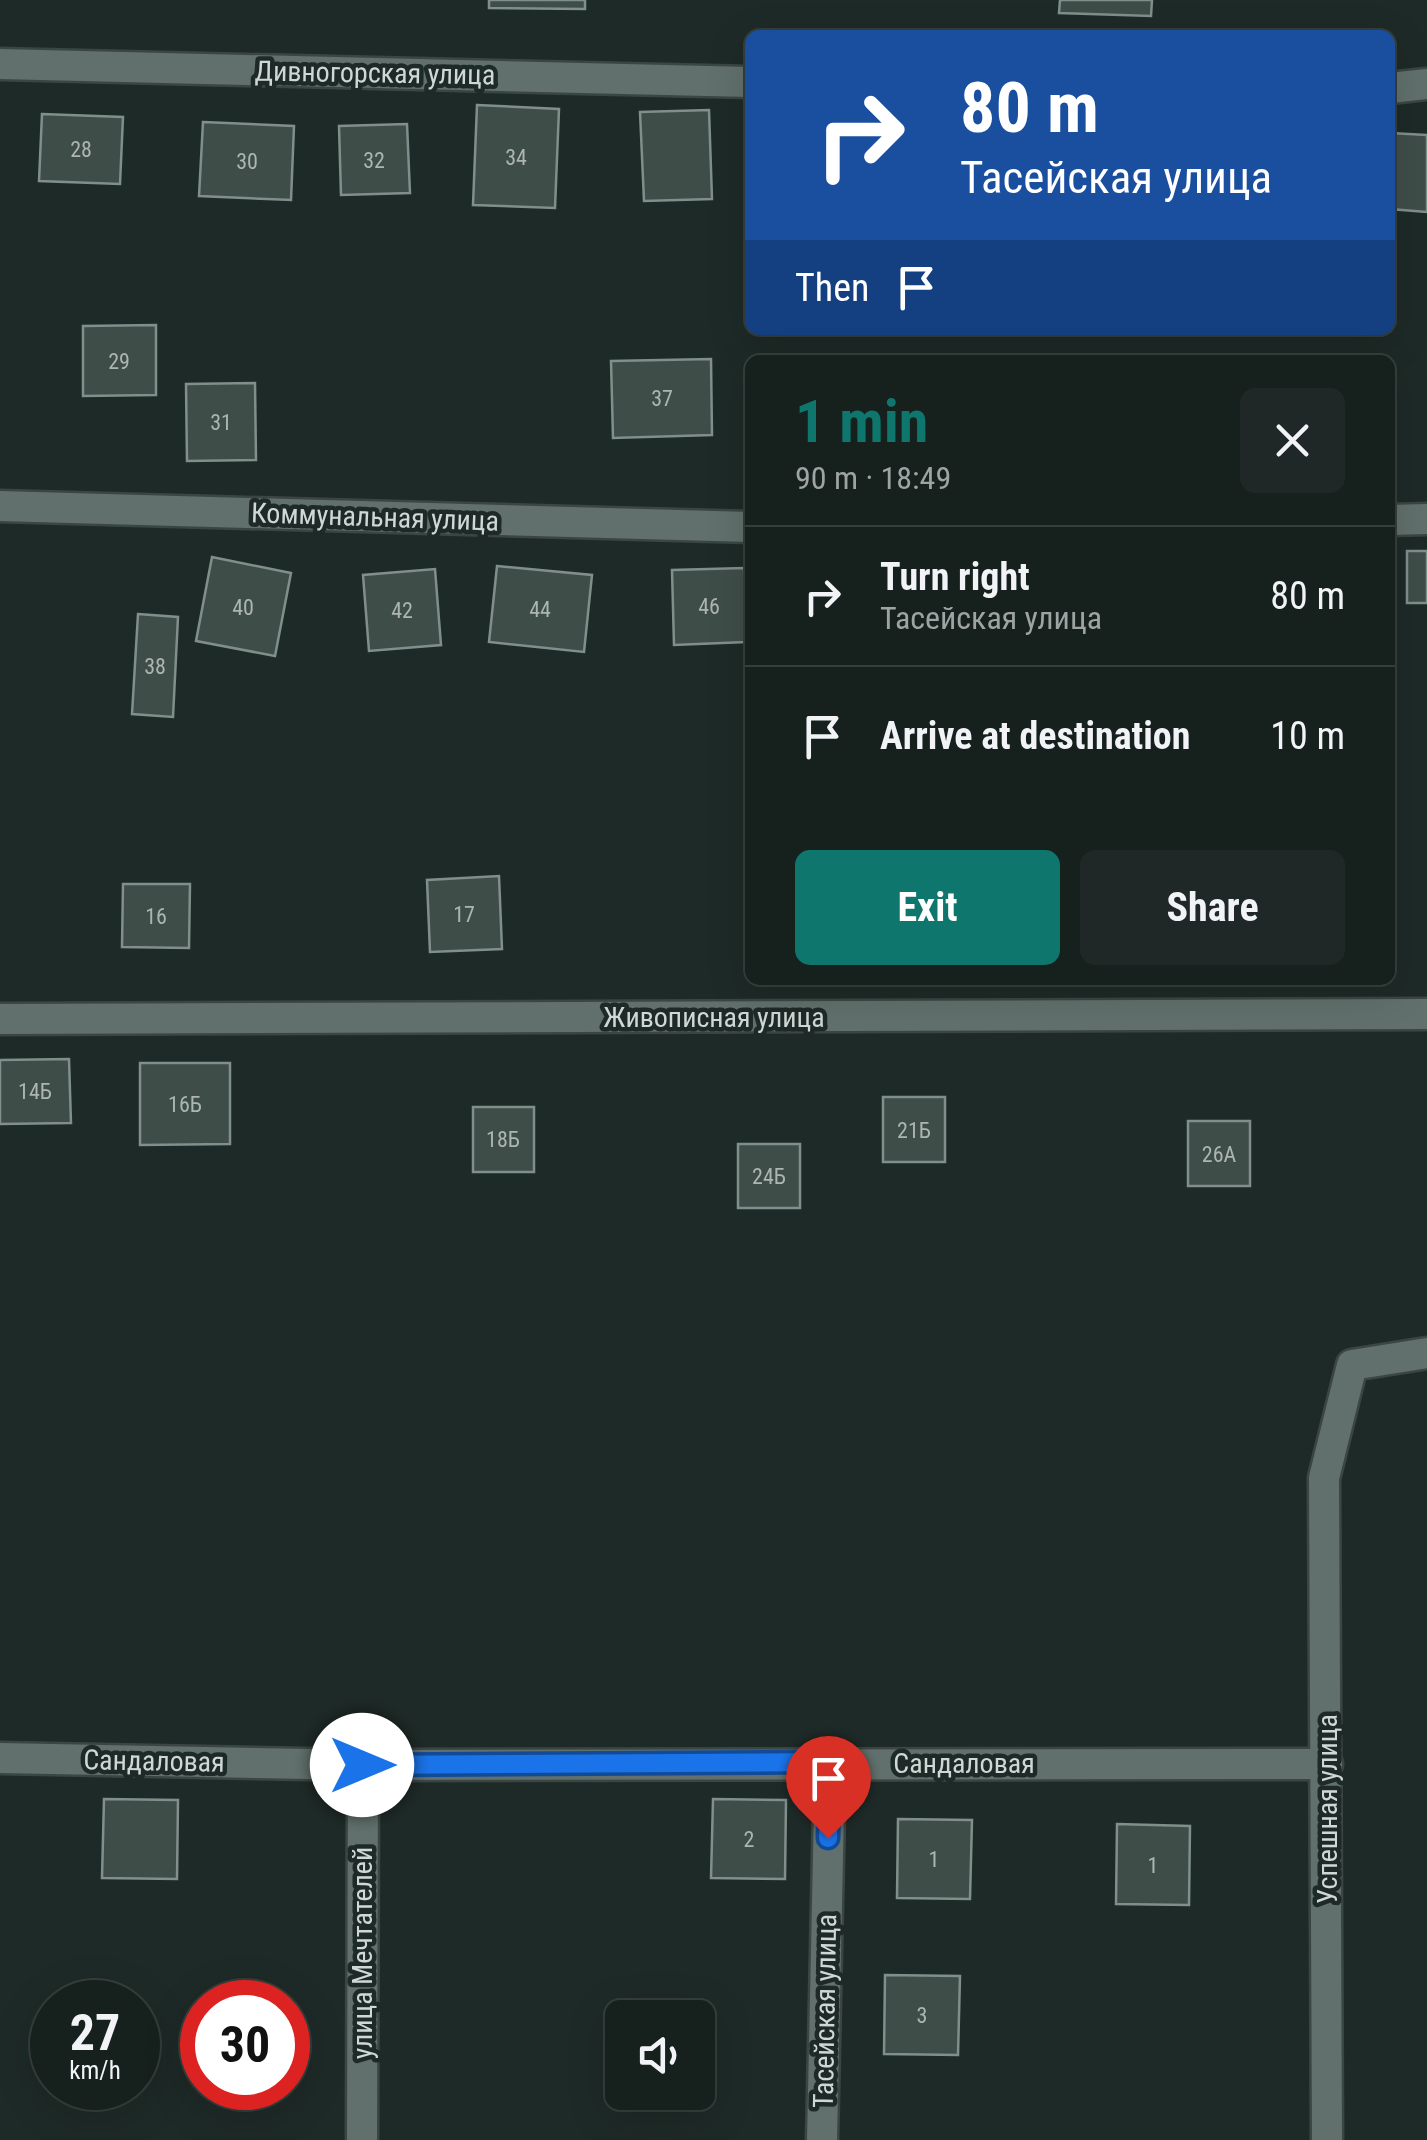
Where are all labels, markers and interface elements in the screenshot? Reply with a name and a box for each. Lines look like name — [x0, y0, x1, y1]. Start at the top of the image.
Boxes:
street label: Дивногорская улица — [254, 54, 496, 92]
text: 80 m — [960, 67, 1099, 149]
icon: right — [795, 70, 925, 200]
house number: 28 — [70, 137, 92, 162]
house number: 34 — [505, 145, 527, 170]
house number: 32 — [363, 148, 385, 173]
house number: 30 — [236, 149, 258, 174]
text: Тасейская улица — [960, 151, 1272, 204]
icon: arrive — [889, 260, 944, 315]
text: Then — [795, 266, 869, 310]
house number: 29 — [108, 349, 130, 374]
house number: 37 — [651, 386, 673, 411]
text: 1 min — [795, 386, 928, 457]
button: close — [1240, 388, 1345, 493]
house number: 31 — [210, 410, 232, 435]
text: 90 m · 18:49 — [795, 459, 951, 497]
street label: Коммунальная улица — [251, 496, 499, 538]
text: Turn right — [880, 555, 1030, 599]
icon: right — [795, 569, 850, 624]
text: 80 m — [1270, 574, 1345, 618]
house number: 46 — [698, 594, 720, 619]
house number: 40 — [232, 595, 254, 620]
house number: 44 — [529, 597, 551, 622]
house number: 42 — [391, 598, 413, 623]
text: Тасейская улица — [880, 599, 1102, 637]
house number: 38 — [144, 654, 166, 679]
icon: arrive — [795, 709, 850, 764]
text: Arrive at destination — [880, 714, 1190, 758]
text: 10 m — [1270, 714, 1345, 758]
button: Exit — [795, 850, 1060, 965]
button: Share — [1080, 850, 1345, 965]
house number: 17 — [453, 902, 475, 927]
house number: 16 — [145, 904, 167, 929]
street label: Живописная улица — [603, 1001, 825, 1034]
house number: 14Б — [18, 1079, 52, 1104]
house number: 16Б — [168, 1092, 202, 1117]
house number: 21Б — [897, 1118, 931, 1143]
house number: 18Б — [486, 1127, 520, 1152]
house number: 26А — [1202, 1142, 1237, 1167]
house number: 24Б — [752, 1164, 786, 1189]
position arrow — [310, 1713, 414, 1817]
street label: Успешная улица — [1311, 1714, 1344, 1904]
pin — [786, 1736, 871, 1839]
street label: Сандаловая — [83, 1743, 225, 1779]
street label: Сандаловая — [893, 1747, 1035, 1780]
icon: arrive — [801, 1751, 856, 1806]
house number: 2 — [744, 1827, 754, 1852]
street label: улица Мечтателей — [346, 1847, 379, 2059]
house number: 1 — [929, 1847, 939, 1872]
house number: 1 — [1148, 1853, 1158, 1878]
street label: Тасейская улица — [807, 1914, 843, 2108]
speed limit sign: 30 — [180, 1980, 310, 2110]
map controls — [605, 2000, 715, 2110]
button: sound — [605, 2000, 715, 2110]
house number: 3 — [917, 2003, 927, 2028]
text: 27 — [70, 2004, 120, 2062]
text: km/h — [69, 2056, 121, 2085]

